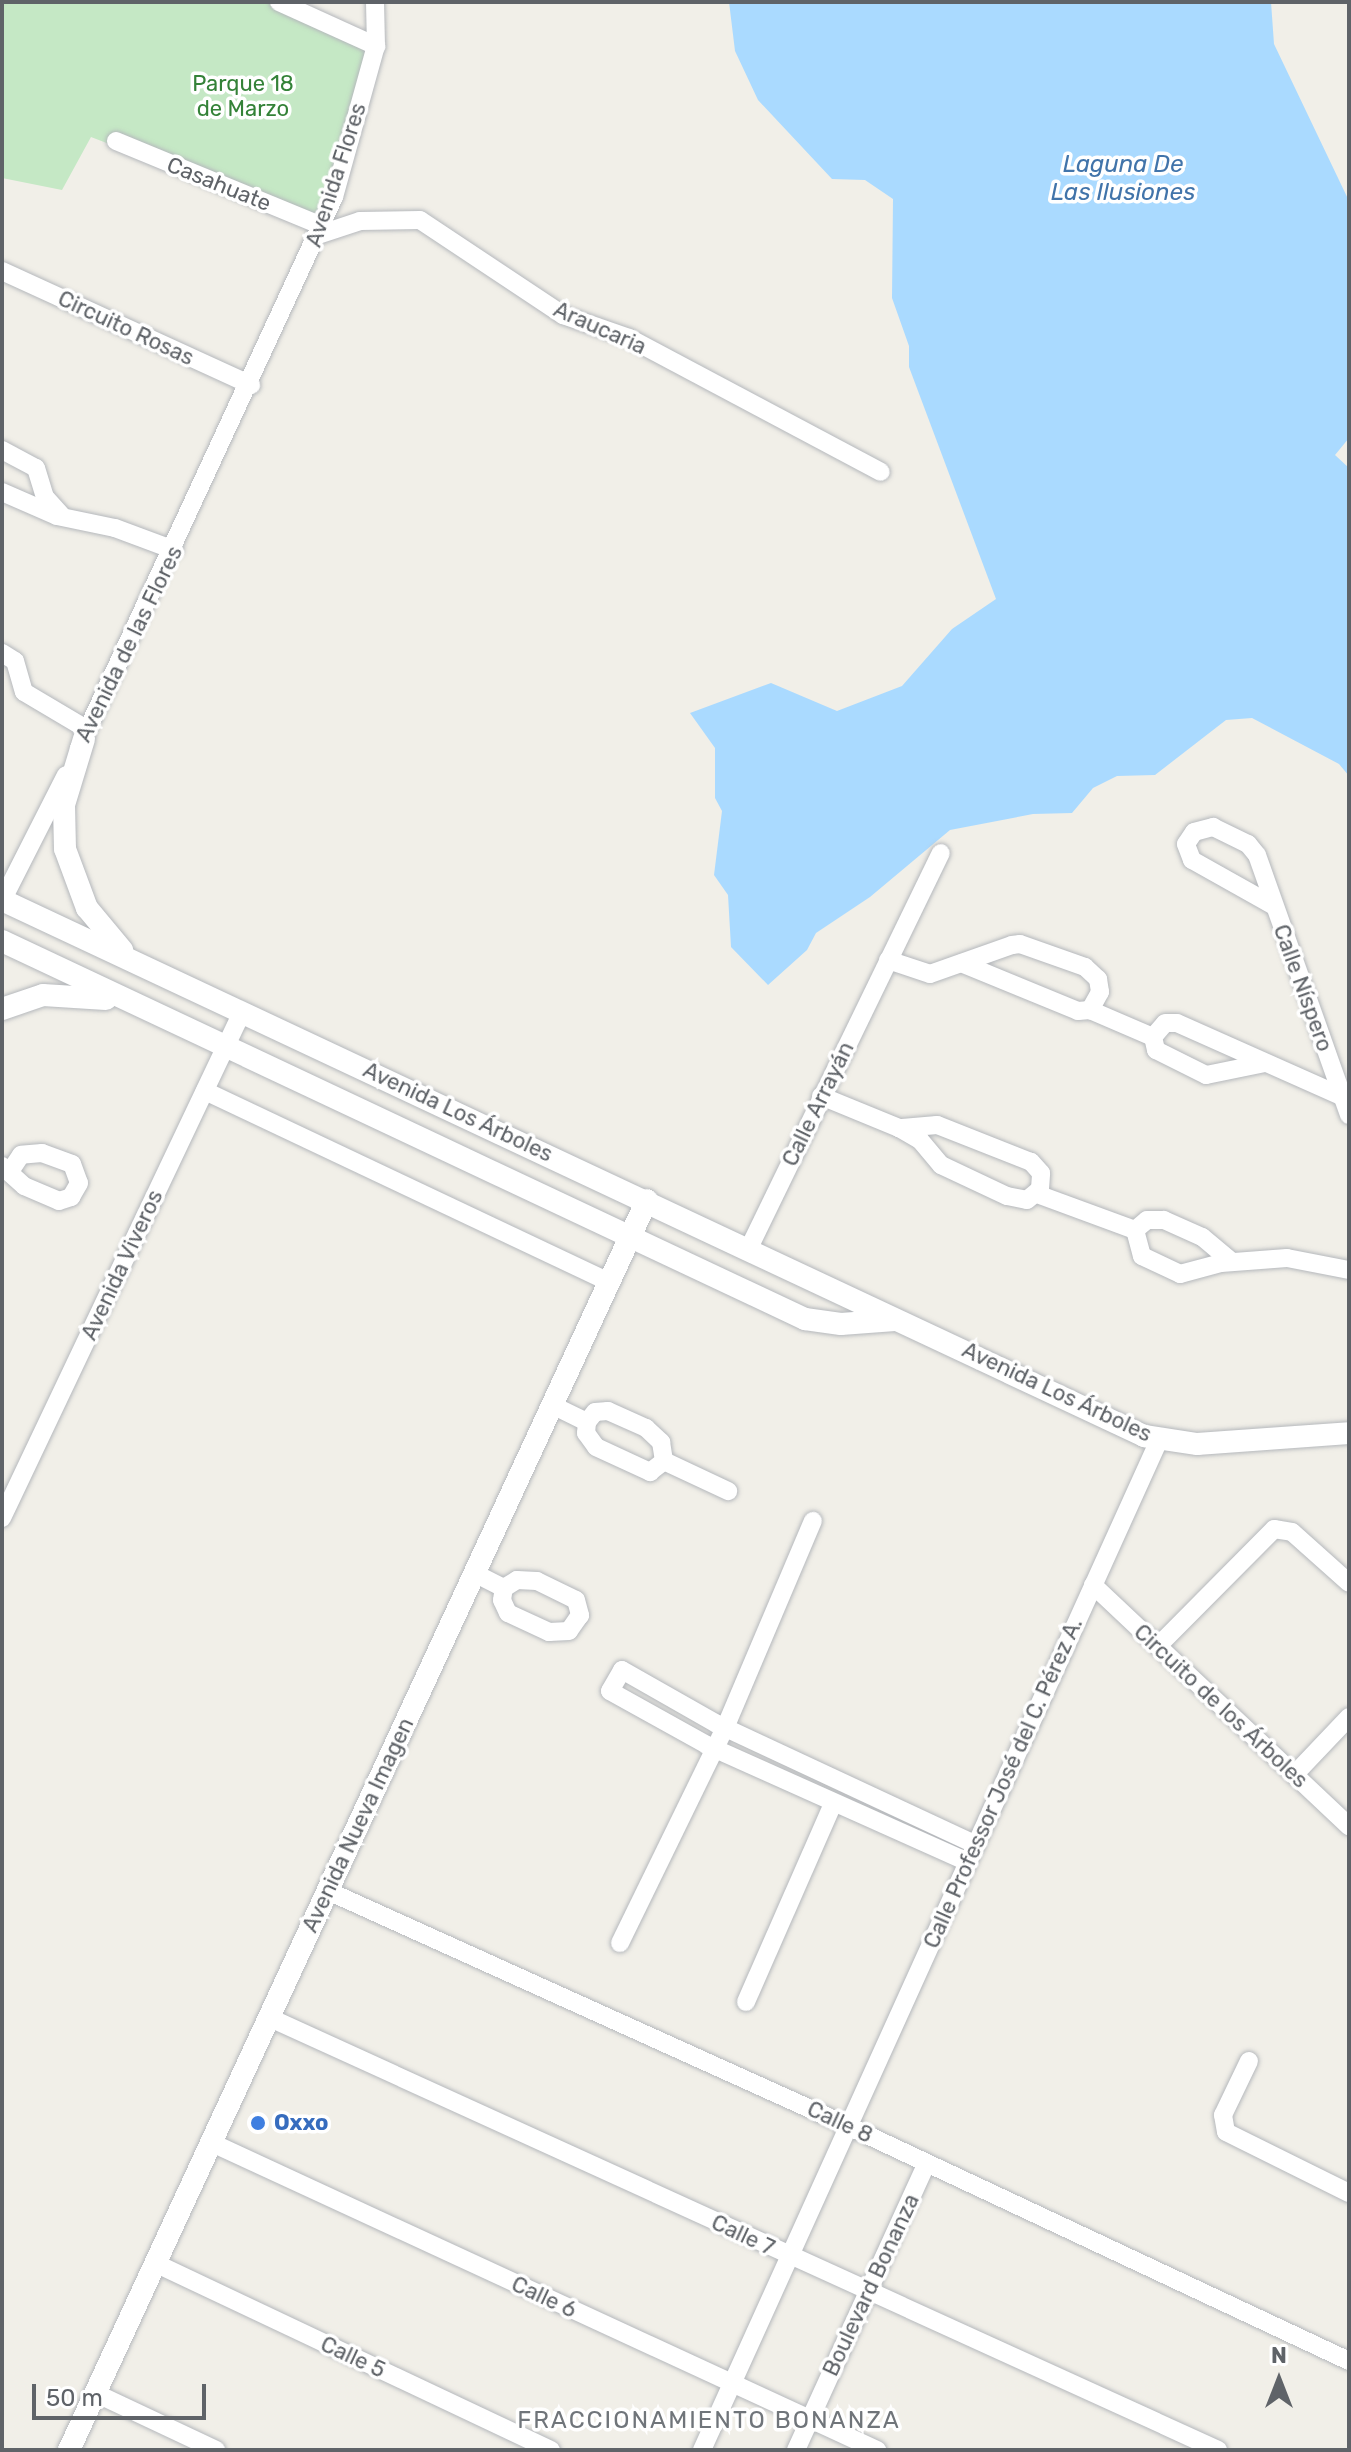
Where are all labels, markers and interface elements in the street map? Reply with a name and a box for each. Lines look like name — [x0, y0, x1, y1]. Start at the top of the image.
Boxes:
park label: Parque 18 de Marzo — [192, 70, 294, 122]
street label: Avenida Flores — [300, 100, 372, 250]
street label: Casahuate — [163, 151, 275, 217]
water label: Laguna De Las Ilusiones — [1051, 151, 1195, 207]
street label: Circuito Rosas — [54, 285, 198, 371]
street label: Araucaria — [550, 296, 650, 360]
street label: Avenida de las Flores — [70, 542, 188, 746]
street label: Calle Níspero — [1268, 921, 1338, 1055]
street label: Calle Arrayán — [776, 1037, 860, 1171]
street label: Avenida Los Árboles — [359, 1056, 557, 1168]
street label: Avenida Viveros — [76, 1185, 168, 1345]
street label: Avenida Los Árboles — [958, 1336, 1156, 1448]
street label: Calle Professor José del C. Pérez A. — [918, 1613, 1088, 1953]
street label: Circuito de los Árboles — [1128, 1618, 1314, 1794]
street label: Avenida Nueva Imagen — [297, 1714, 419, 1936]
street label: Calle 8 — [803, 2095, 877, 2149]
place label: Oxxo — [274, 2110, 328, 2136]
marker: Oxxo — [249, 2114, 267, 2132]
street label: Boulevard Bonanza — [817, 2190, 925, 2380]
street label: Calle 7 — [707, 2209, 779, 2261]
street label: Calle 6 — [507, 2271, 581, 2323]
street label: Calle 5 — [316, 2331, 390, 2383]
north arrow — [1239, 2340, 1319, 2420]
text: N — [1271, 2342, 1287, 2369]
scale bar — [36, 2368, 210, 2418]
text: 50 m — [46, 2384, 103, 2412]
district label: FRACCIONAMIENTO BONANZA — [517, 2407, 901, 2435]

